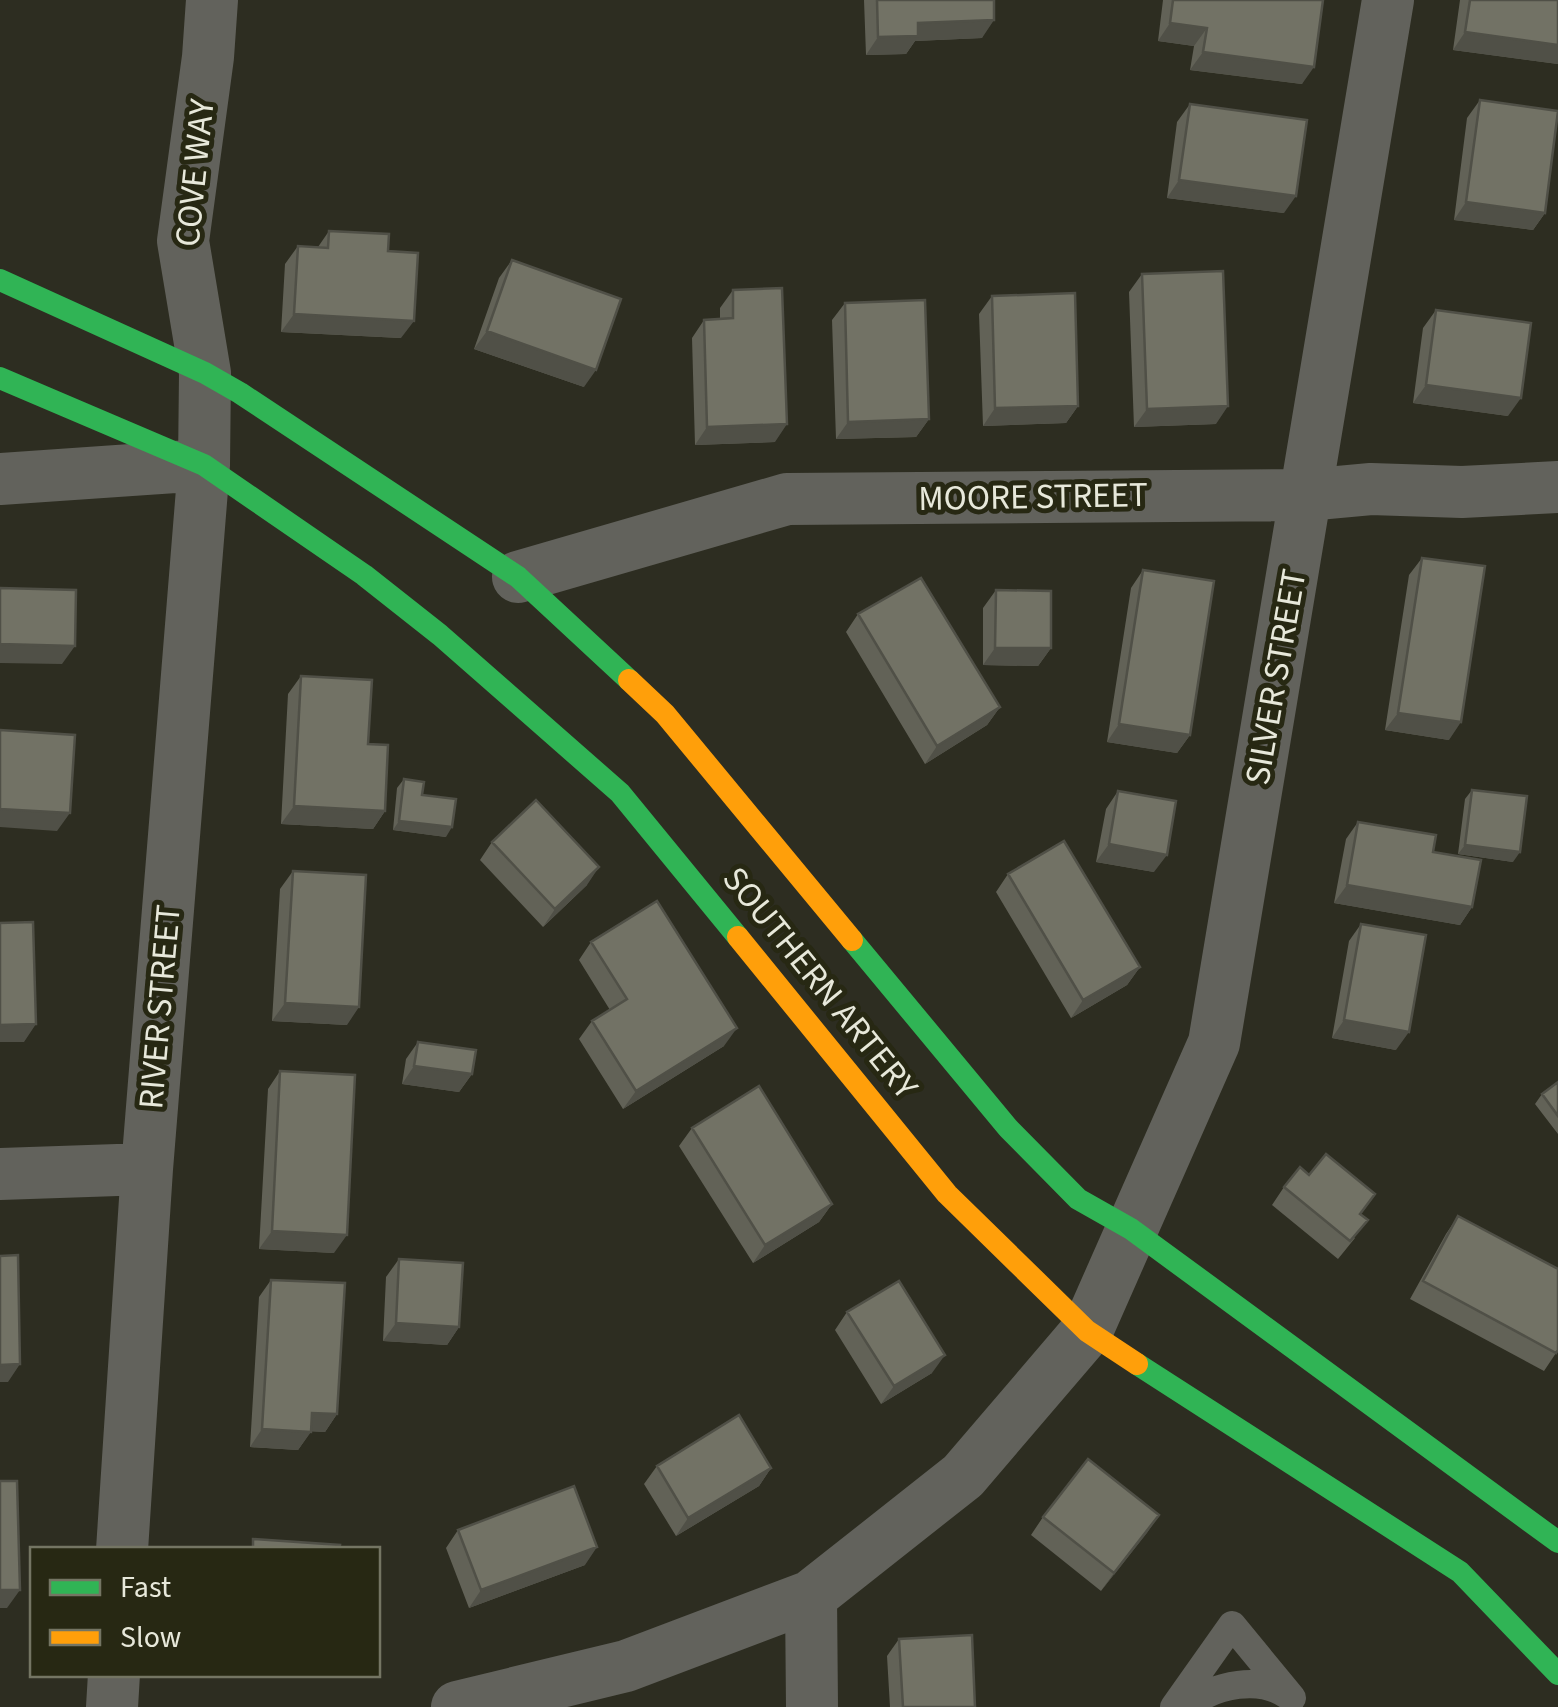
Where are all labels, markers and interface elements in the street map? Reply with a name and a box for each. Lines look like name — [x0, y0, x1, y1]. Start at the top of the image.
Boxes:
street label: COVE WAY — [162, 96, 228, 249]
street label: MOORE STREET — [918, 470, 1148, 524]
street label: SILVER STREET — [1232, 565, 1320, 789]
street label: SOUTHERN ARTERY — [710, 856, 930, 1110]
street label: RIVER STREET — [126, 903, 194, 1111]
legend — [30, 1547, 380, 1677]
text: Fast — [120, 1566, 171, 1609]
text: Slow — [120, 1616, 181, 1659]

